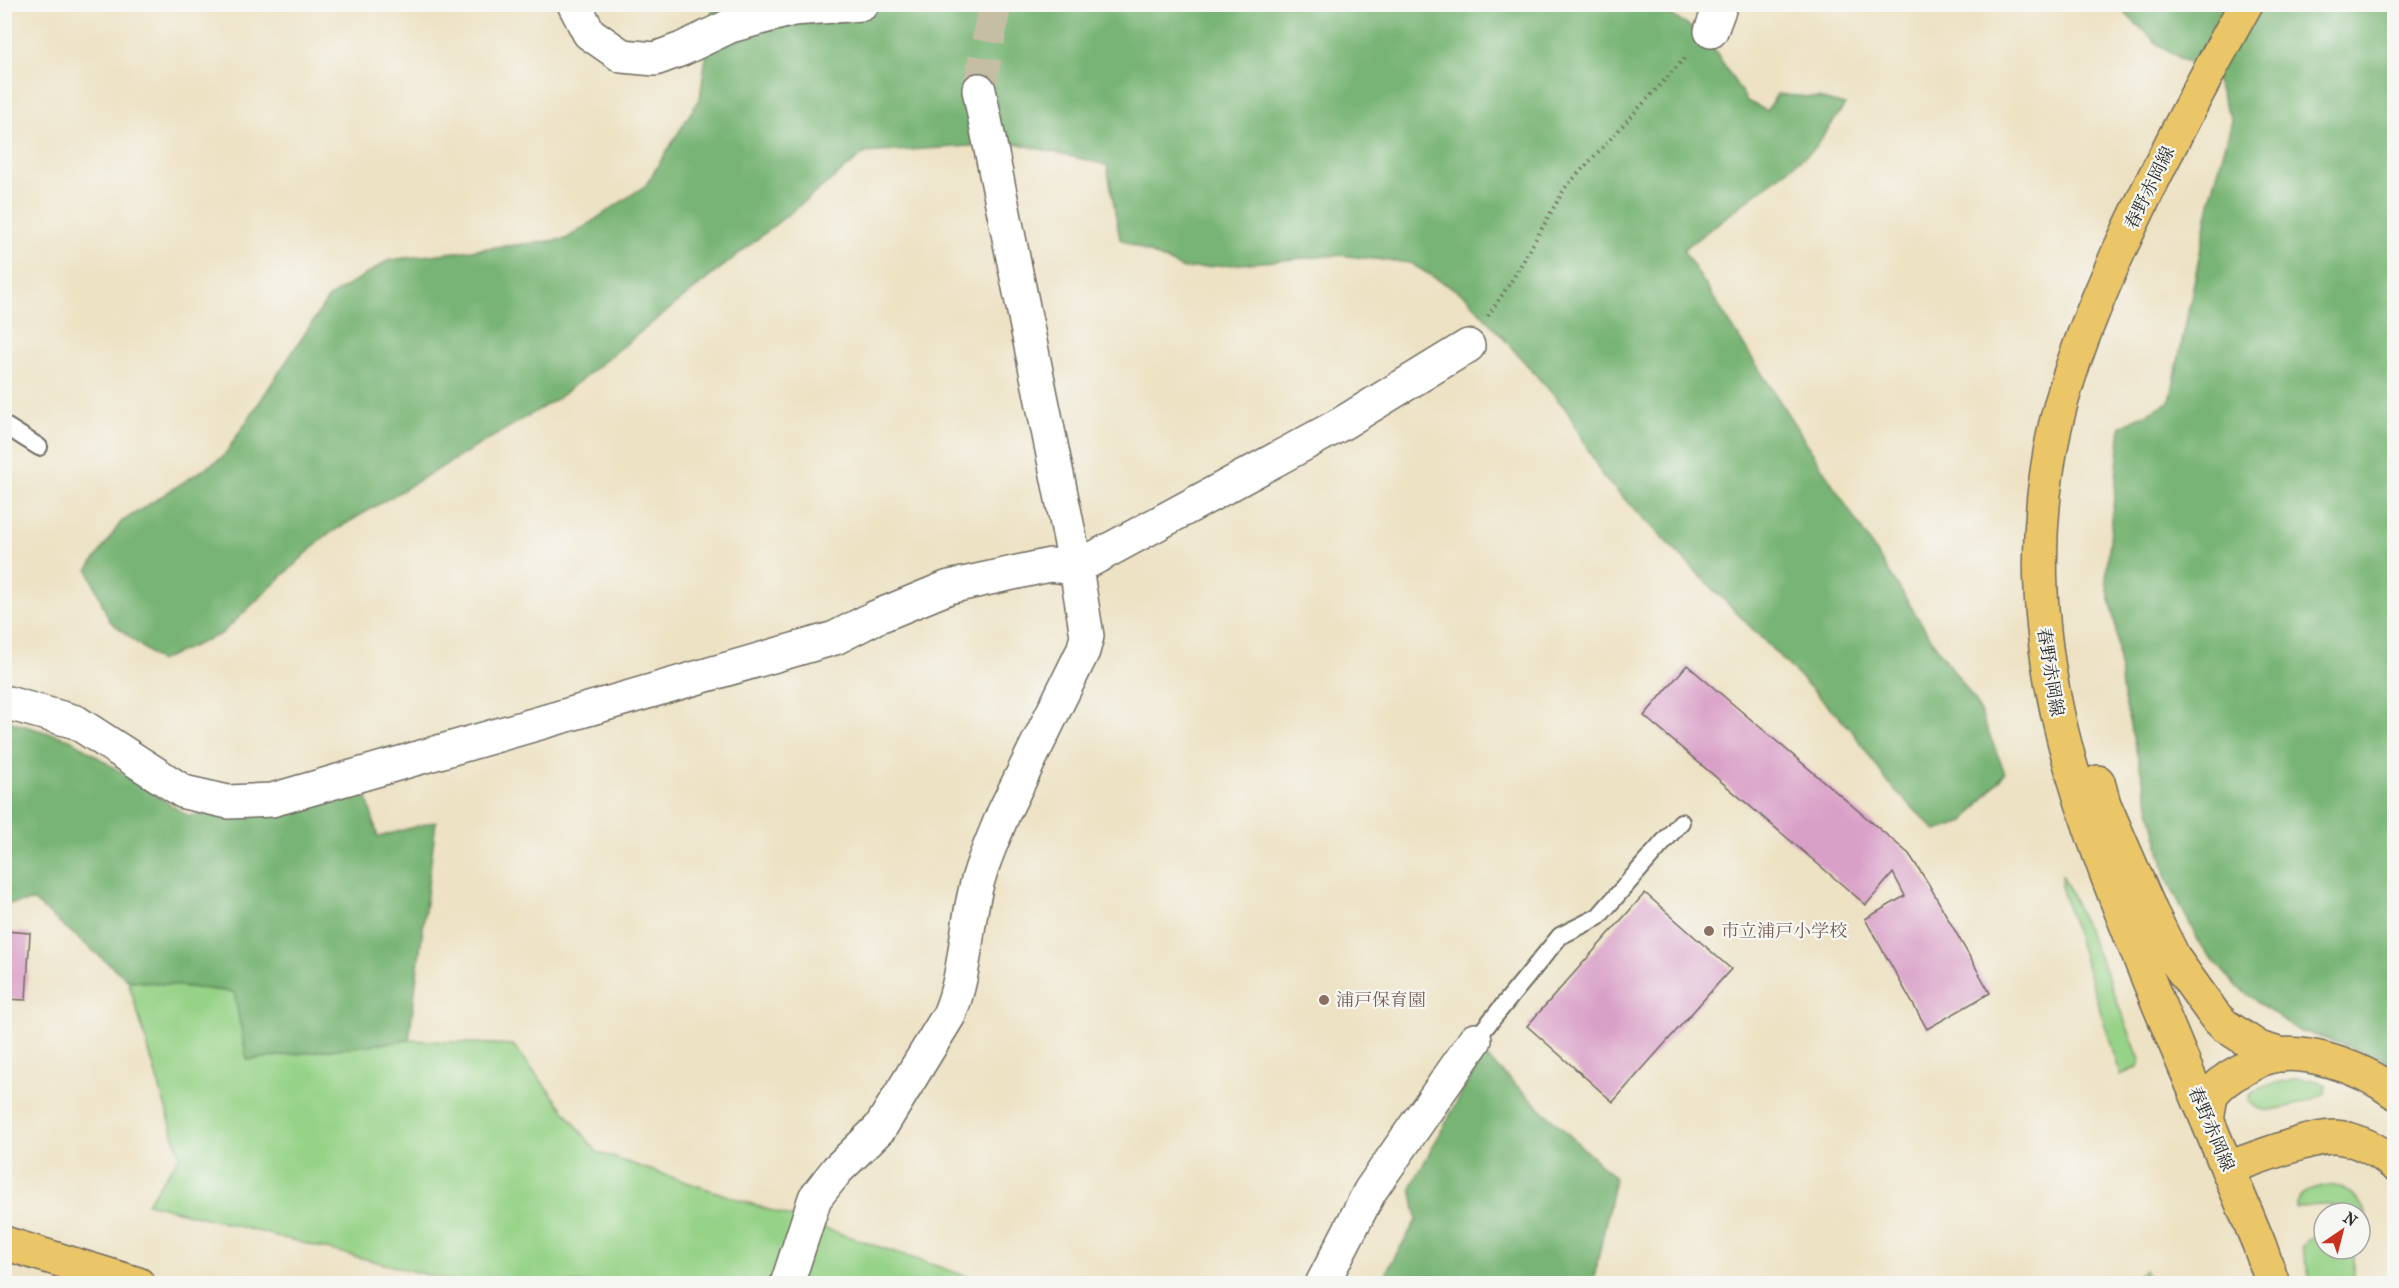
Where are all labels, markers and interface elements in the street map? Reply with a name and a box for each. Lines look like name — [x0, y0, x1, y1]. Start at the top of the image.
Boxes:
street label: 春野赤岡線 — [2121, 143, 2179, 233]
street label: 春野赤岡線 — [2033, 626, 2067, 718]
place label: 市立浦戸小学校 — [1721, 921, 1847, 942]
marker: 市立浦戸小学校 — [1702, 924, 1716, 938]
place label: 浦戸保育園 — [1336, 990, 1426, 1011]
marker: 浦戸保育園 — [1317, 993, 1331, 1007]
street label: 春野赤岡線 — [2184, 1083, 2238, 1175]
north arrow — [2312, 1201, 2372, 1261]
text: N — [2340, 1208, 2361, 1231]

